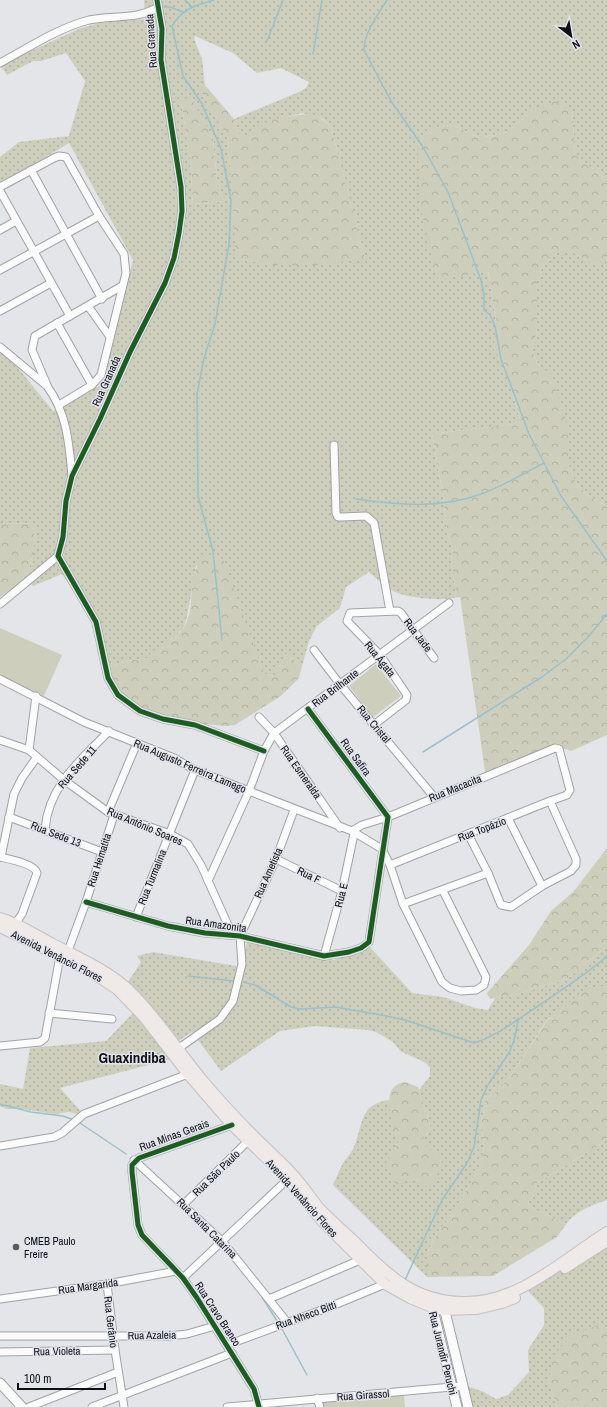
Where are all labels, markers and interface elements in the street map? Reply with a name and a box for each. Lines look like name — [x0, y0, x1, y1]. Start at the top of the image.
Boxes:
street label: Rua Granada — [142, 13, 160, 69]
north arrow — [551, 16, 591, 56]
text: N — [570, 37, 583, 52]
street label: Rua Granada — [89, 353, 123, 409]
street label: Rua Jade — [401, 615, 435, 655]
street label: Rua Ágata — [361, 638, 399, 680]
street label: Rua Brilhante — [309, 666, 361, 710]
street label: Rua Cristal — [354, 702, 394, 746]
street label: Rua Safira — [338, 735, 374, 779]
street label: Rua Augusto Ferreira Lamego — [132, 736, 248, 796]
street label: Rua Sede 11 — [55, 743, 99, 791]
street label: Rua Esmeralda — [277, 743, 325, 801]
street label: Rua Macacita — [427, 771, 483, 805]
street label: Rua Antônio Soares — [105, 804, 185, 848]
street label: Rua Topázio — [456, 813, 508, 845]
street label: Rua Sede 13 — [29, 818, 83, 850]
street label: Rua Hematita — [84, 831, 114, 889]
street label: Rua Ametista — [251, 845, 285, 901]
street label: Rua Turmalina — [135, 847, 169, 907]
street label: Rua F — [295, 863, 324, 887]
street label: Rua E — [331, 881, 351, 909]
street label: Rua Amazonita — [184, 913, 248, 935]
street label: Avenida Venâncio Flores — [8, 926, 105, 985]
district label: Guaxindiba — [99, 1047, 166, 1068]
street label: Rua Minas Gerais — [137, 1116, 211, 1154]
street label: Rua São Paulo — [189, 1147, 243, 1199]
street label: Avenida Venâncio Flores — [262, 1155, 341, 1240]
street label: Rua Santa Catarina — [174, 1195, 240, 1261]
place label: CMEB Paulo Freire — [24, 1234, 76, 1261]
marker: CMEB Paulo Freire — [11, 1242, 21, 1252]
street label: Rua Margarida — [57, 1275, 119, 1297]
street label: Rua Cravo Branco — [192, 1279, 244, 1349]
street label: Rua Gerânio — [101, 1296, 121, 1348]
street label: Rua Nheco Bitti — [274, 1298, 338, 1332]
street label: Rua Jurandir Peruchi — [426, 1310, 460, 1396]
street label: Rua Azaleia — [128, 1328, 176, 1342]
street label: Rua Violeta — [33, 1344, 81, 1358]
scale bar — [18, 1365, 105, 1391]
text: 100 m — [24, 1371, 51, 1387]
street label: Rua Girassol — [336, 1386, 390, 1404]

